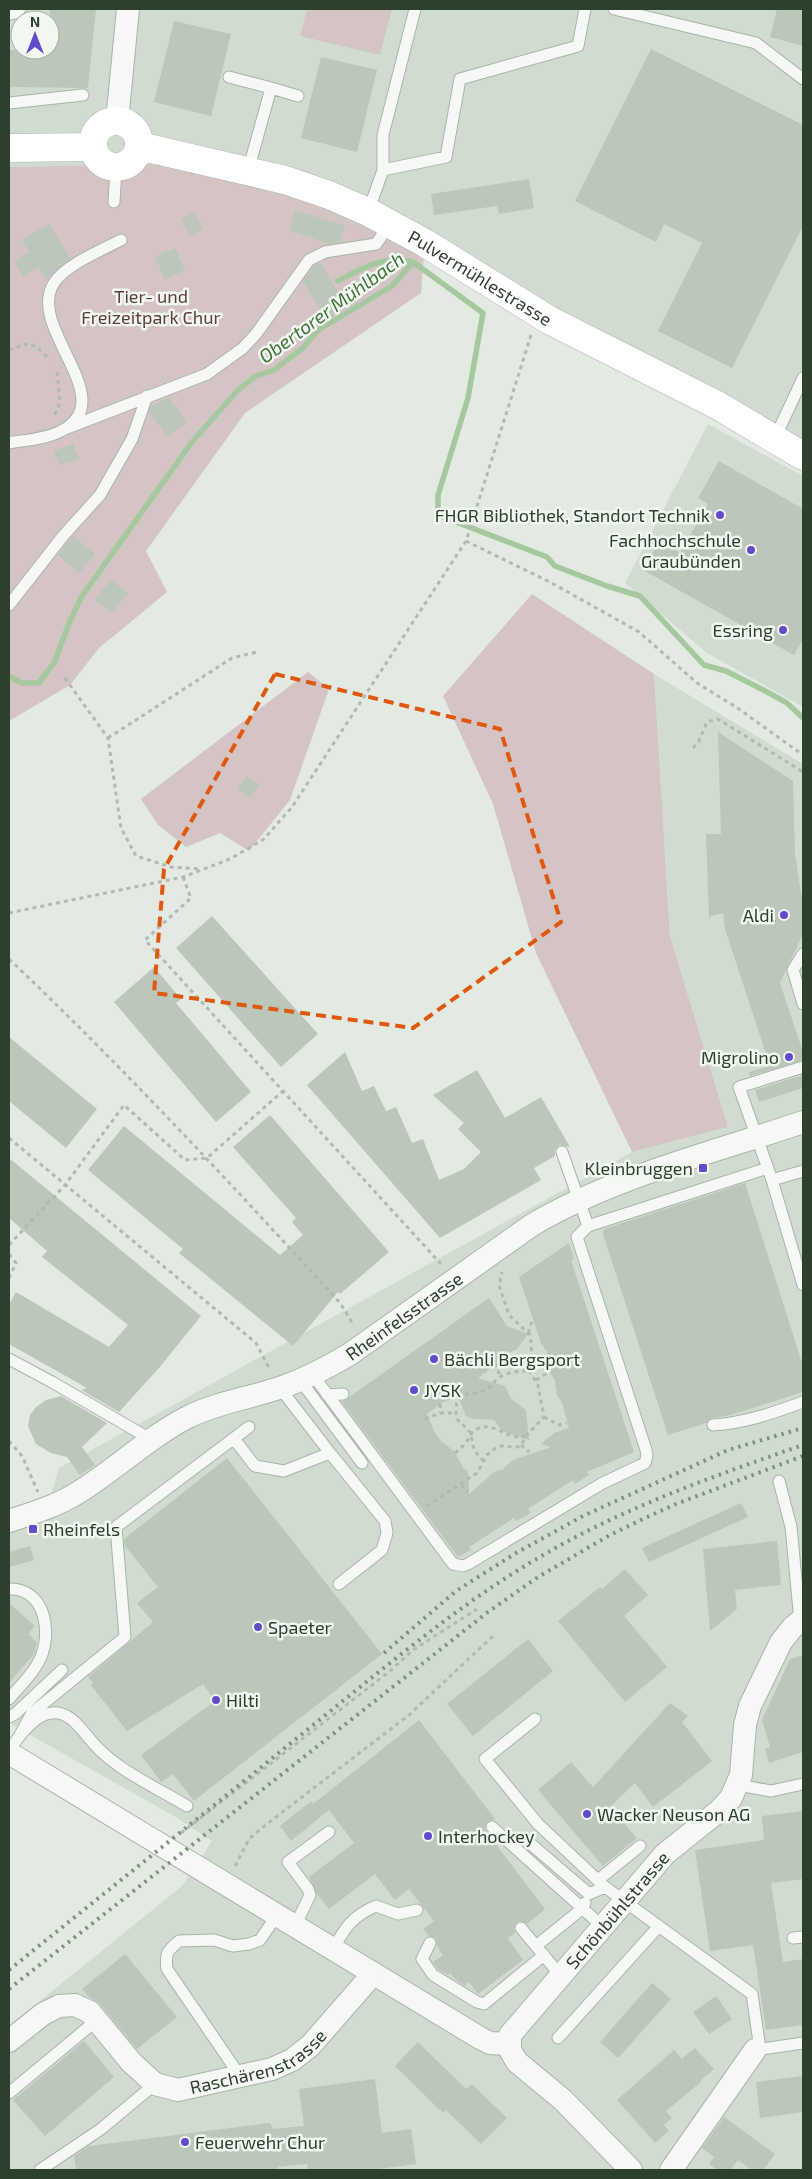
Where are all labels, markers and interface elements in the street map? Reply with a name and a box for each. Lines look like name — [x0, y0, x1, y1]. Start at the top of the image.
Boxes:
north arrow — [10, 10, 60, 60]
text: N — [30, 13, 40, 30]
street label: Pulvermühlestrasse — [405, 225, 556, 330]
water label: Obertorer Mühlbach — [254, 247, 408, 367]
park label: Tier- und Freizeitpark Chur — [81, 285, 221, 328]
place label: FHGR Bibliothek, Standort Technik — [435, 504, 710, 526]
marker: FHGR Bibliothek, Standort Technik — [714, 509, 726, 521]
place label: Fachhochschule Graubünden — [609, 529, 741, 572]
marker: Fachhochschule Graubünden — [745, 544, 757, 556]
place label: Essring — [712, 619, 773, 641]
marker: Essring — [777, 624, 789, 636]
place label: Aldi — [743, 904, 774, 926]
marker: Aldi — [778, 909, 790, 921]
place label: Migrolino — [701, 1046, 779, 1068]
marker: Migrolino — [783, 1051, 795, 1063]
place label: Kleinbruggen — [585, 1157, 693, 1179]
marker: Kleinbruggen — [697, 1162, 709, 1174]
street label: Rheinfelsstrasse — [341, 1267, 467, 1365]
place label: Bächli Bergsport — [444, 1348, 580, 1370]
marker: Bächli Bergsport — [428, 1353, 440, 1365]
place label: JYSK — [424, 1379, 461, 1401]
marker: JYSK — [408, 1384, 420, 1396]
place label: Rheinfels — [43, 1518, 120, 1540]
marker: Rheinfels — [27, 1523, 39, 1535]
place label: Spaeter — [268, 1616, 332, 1638]
marker: Spaeter — [252, 1621, 264, 1633]
place label: Hilti — [226, 1689, 259, 1711]
marker: Hilti — [210, 1694, 222, 1706]
place label: Wacker Neuson AG — [597, 1803, 750, 1825]
marker: Wacker Neuson AG — [581, 1808, 593, 1820]
place label: Interhockey — [438, 1825, 535, 1847]
marker: Interhockey — [422, 1830, 434, 1842]
street label: Schönbühlstrasse — [561, 1847, 674, 1973]
street label: Raschärenstrasse — [188, 2025, 331, 2098]
place label: Feuerwehr Chur — [195, 2131, 325, 2153]
marker: Feuerwehr Chur — [179, 2136, 191, 2148]

